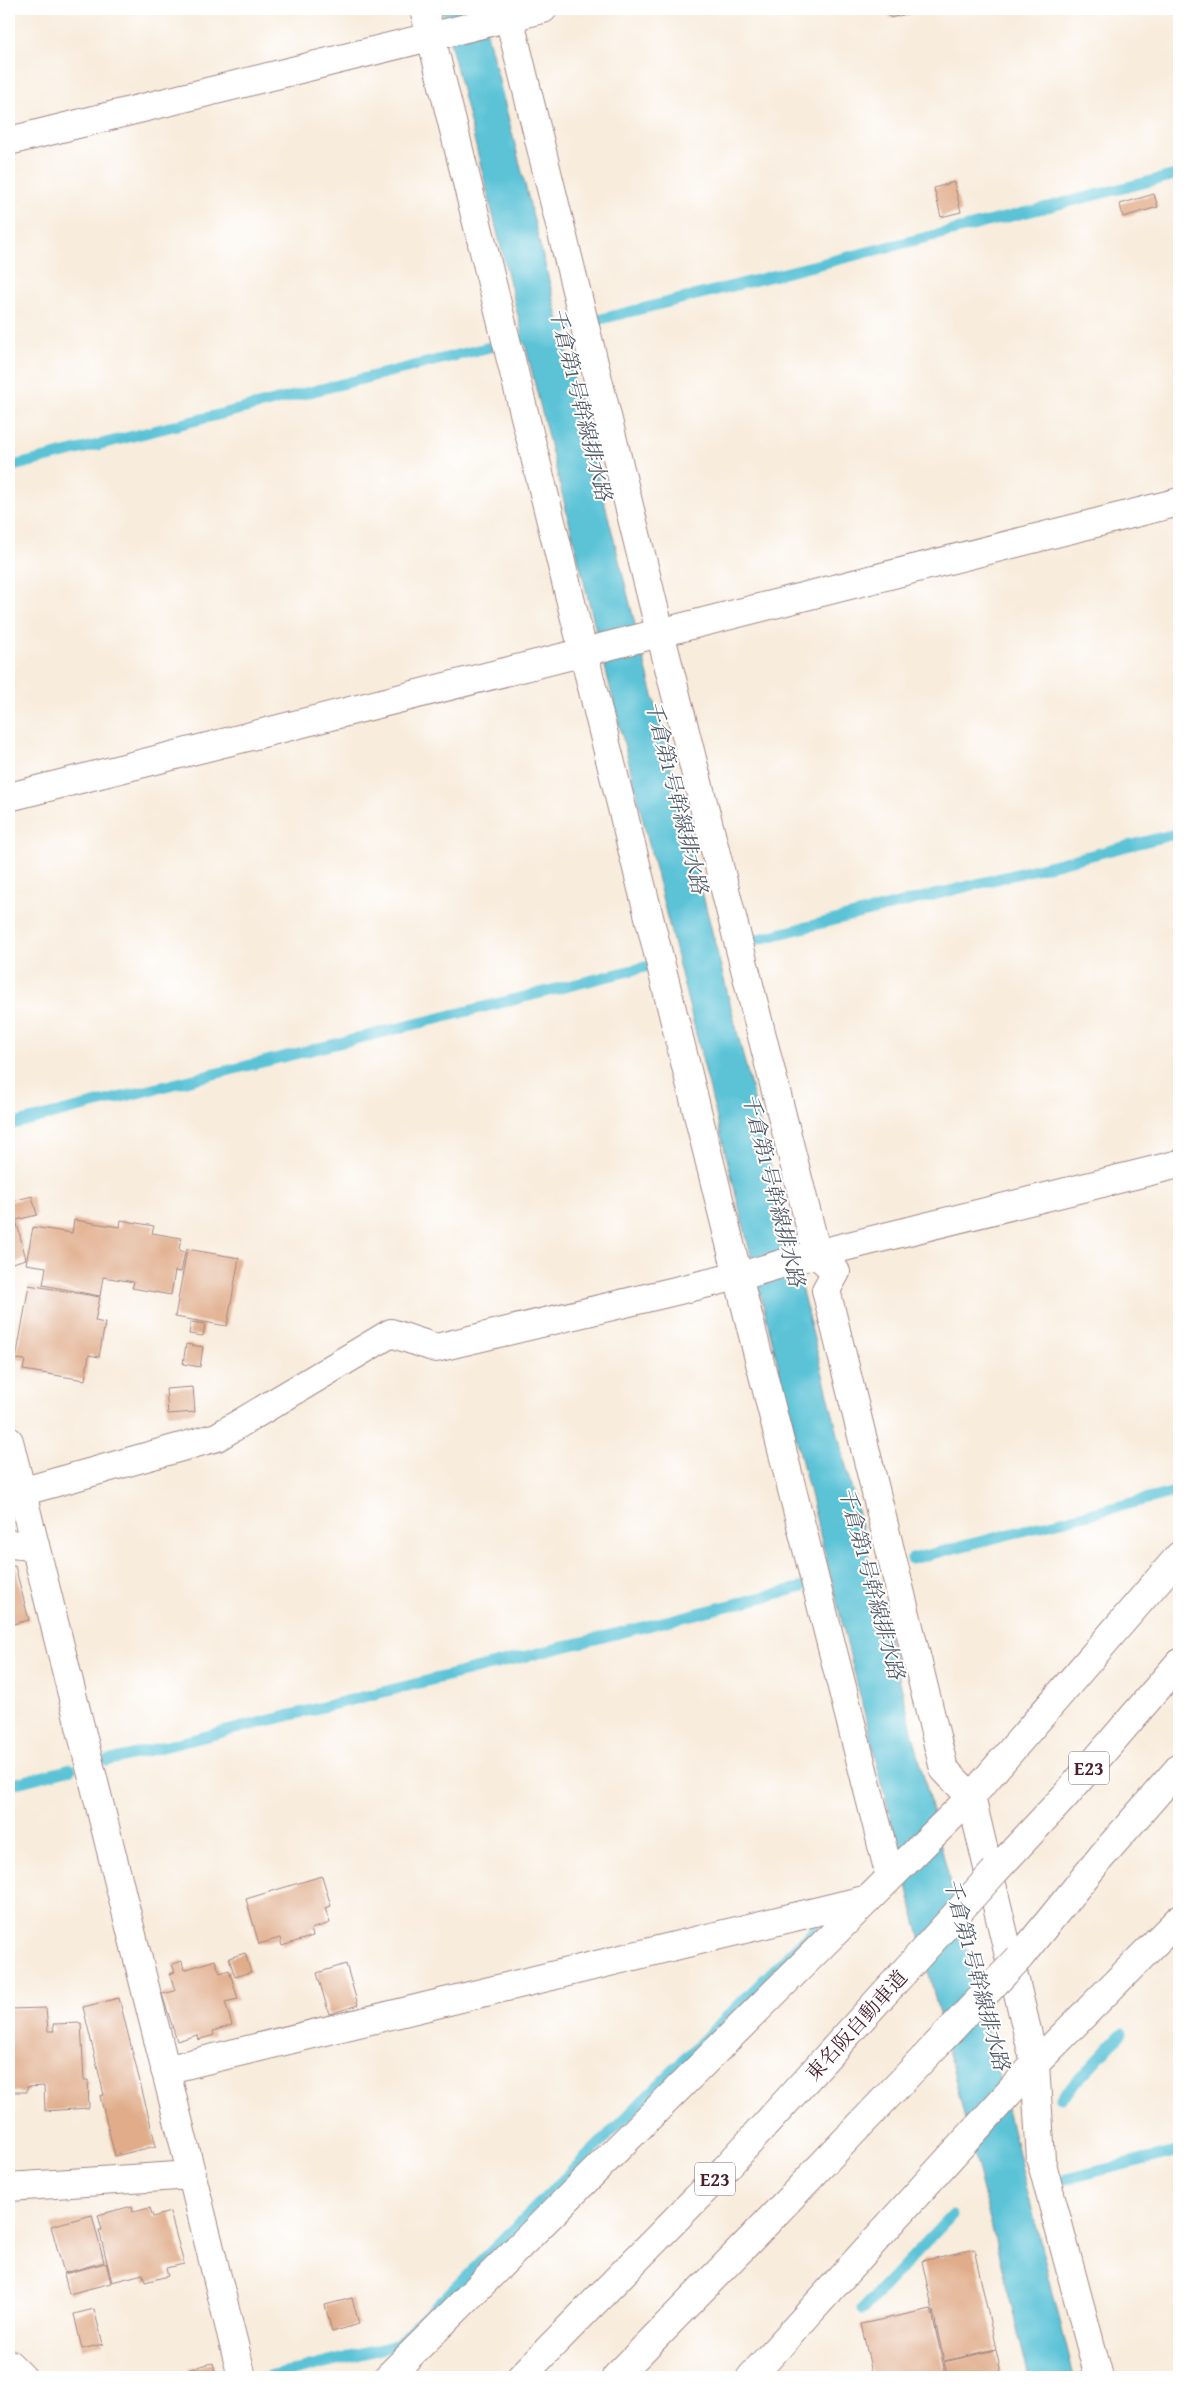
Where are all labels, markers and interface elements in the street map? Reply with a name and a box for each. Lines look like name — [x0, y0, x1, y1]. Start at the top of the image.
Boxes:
water label: 千倉第1号幹線排水路 — [542, 304, 620, 506]
water label: 千倉第1号幹線排水路 — [638, 697, 716, 899]
water label: 千倉第1号幹線排水路 — [735, 1090, 813, 1292]
water label: 千倉第1号幹線排水路 — [831, 1483, 913, 1684]
road number: E23 — [1069, 1752, 1109, 1785]
water label: 千倉第1号幹線排水路 — [936, 1874, 1018, 2075]
street label: 東名阪自動車道 — [798, 1963, 914, 2087]
road number: E23 — [695, 2162, 735, 2196]

